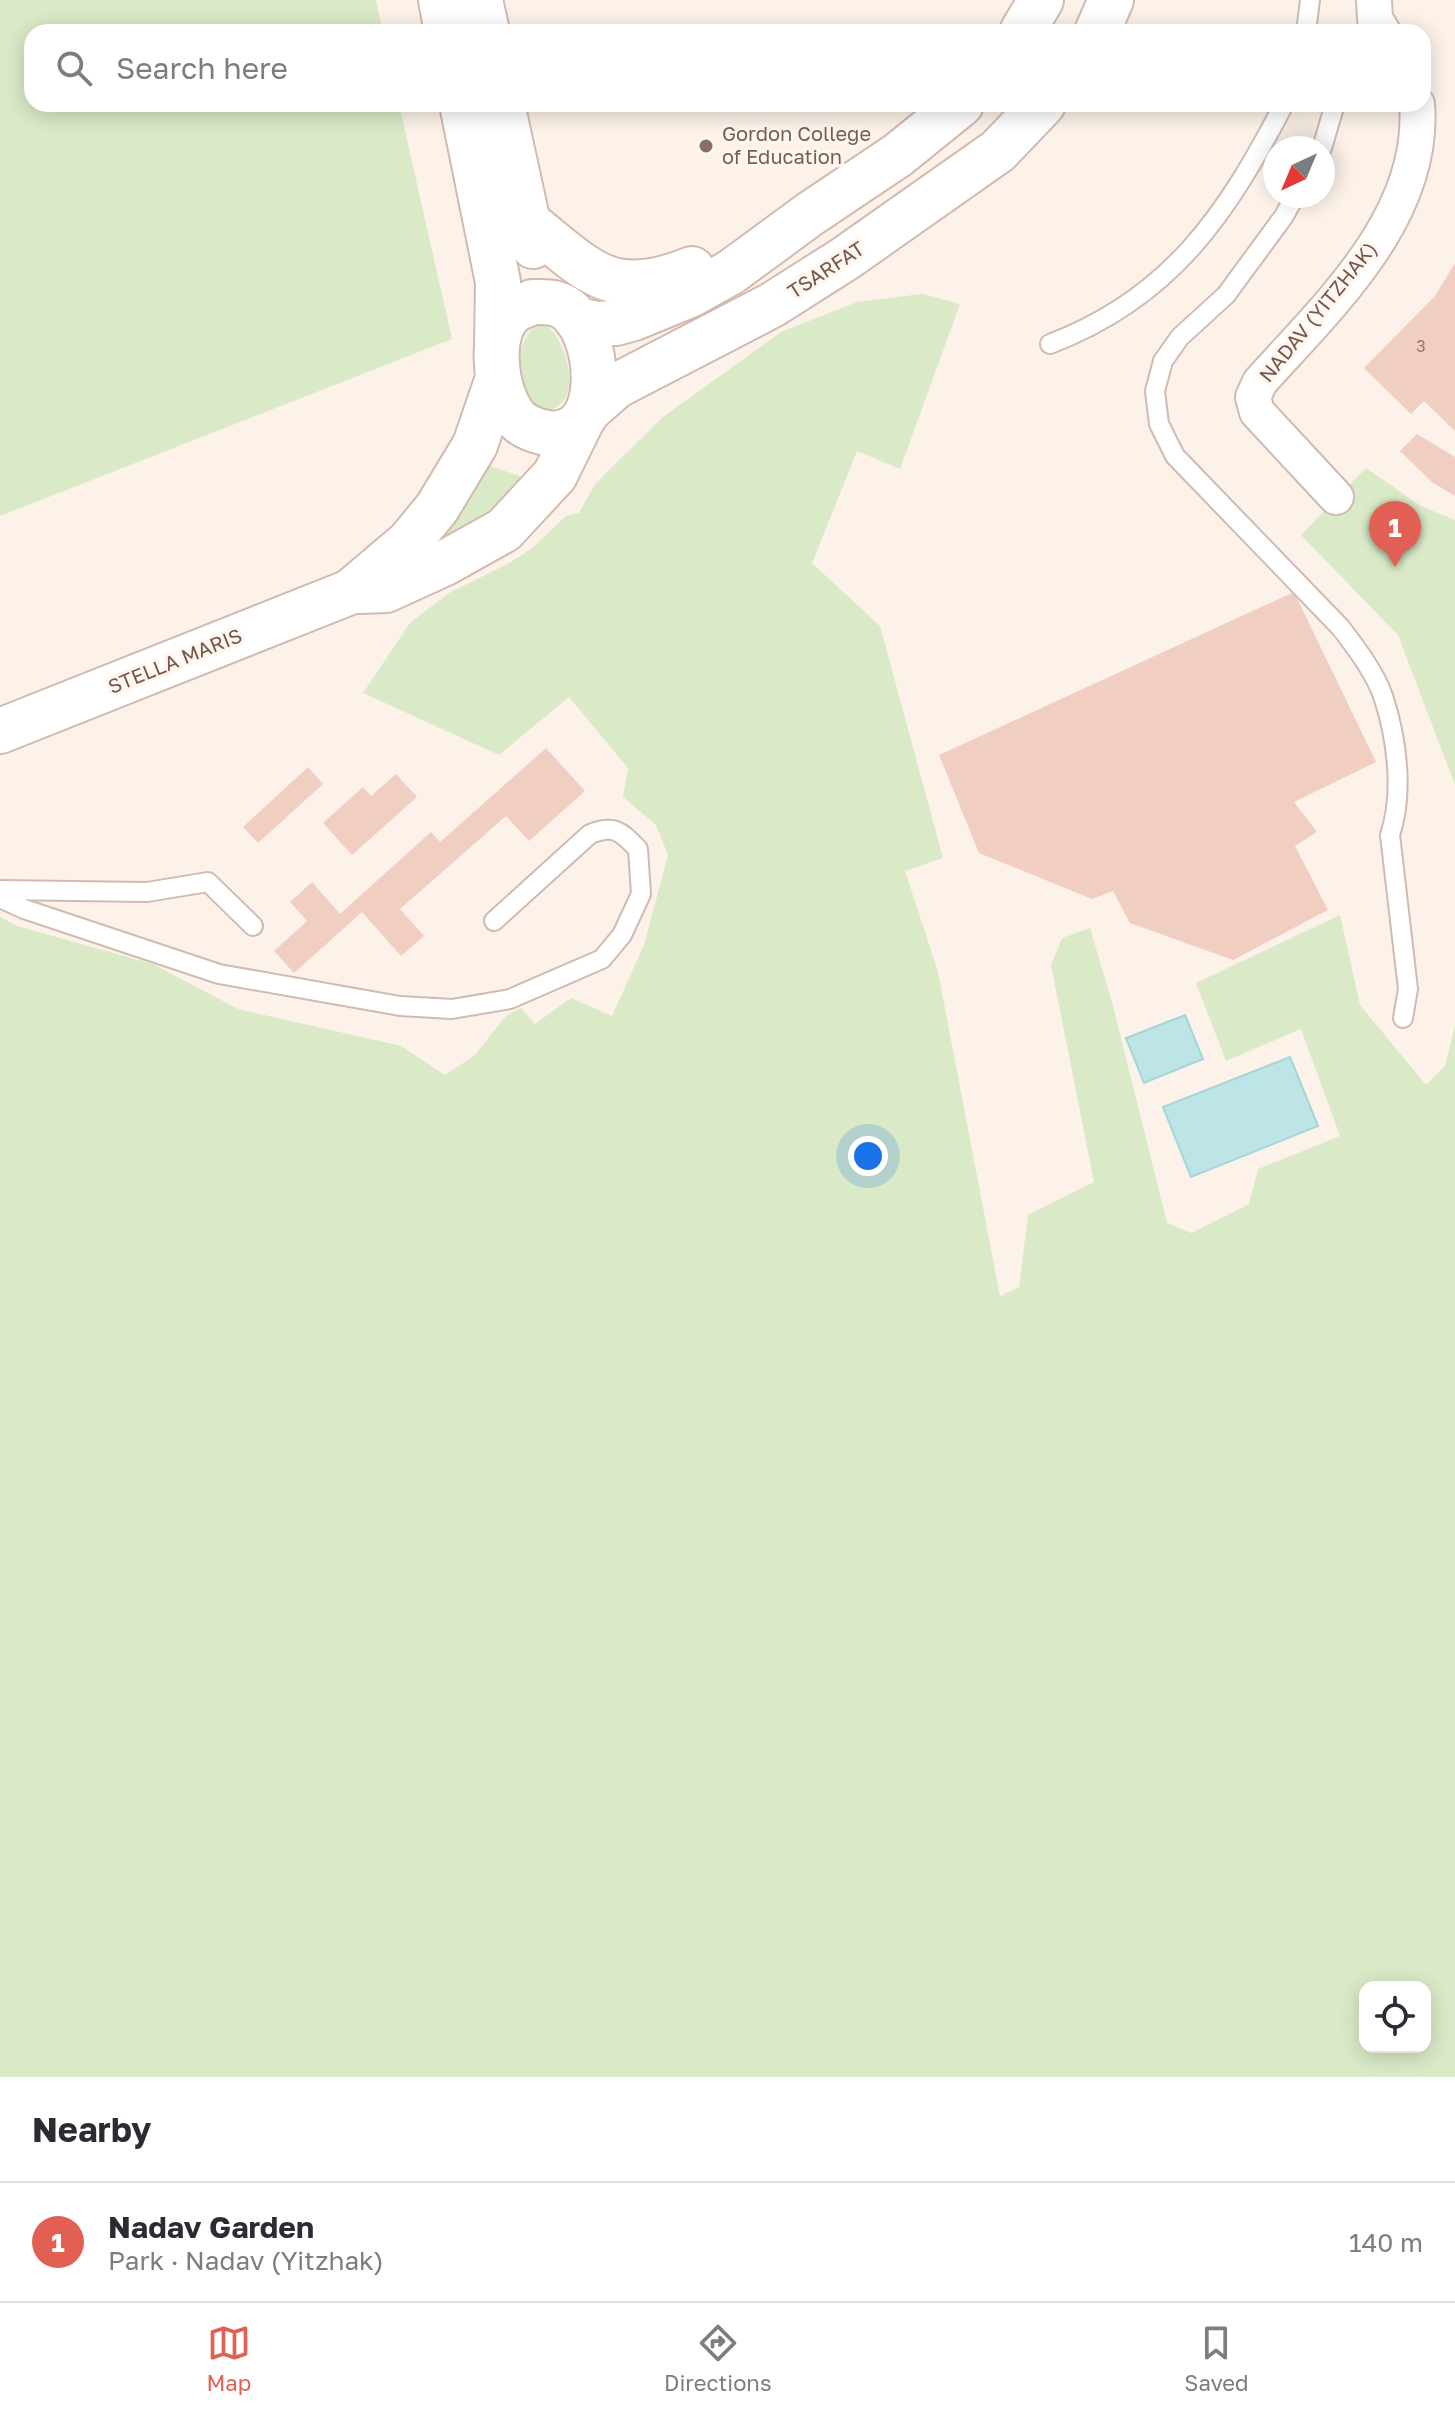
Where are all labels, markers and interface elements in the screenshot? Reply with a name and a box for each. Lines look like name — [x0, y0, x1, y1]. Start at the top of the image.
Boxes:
search box — [24, 24, 1431, 112]
icon: search — [52, 46, 96, 90]
text: Search here — [116, 50, 288, 86]
place label: Gordon College of Education — [722, 121, 871, 168]
north arrow — [1263, 136, 1335, 208]
marker: Gordon College of Education — [697, 137, 715, 155]
street label: TSARFAT — [783, 235, 868, 303]
street label: NADAV (YITZHAK) — [1253, 236, 1381, 386]
house number: 3 — [1416, 336, 1426, 356]
pin: 1 — [1369, 501, 1421, 567]
street label: STELLA MARIS — [104, 622, 245, 698]
your location — [848, 1136, 888, 1176]
map controls — [1359, 1981, 1431, 2053]
button: locate — [1359, 1981, 1431, 2053]
text: Nearby — [32, 2109, 152, 2149]
text: Nadav Garden — [108, 2209, 314, 2245]
text: 1 — [51, 2227, 65, 2258]
text: 140 m — [1349, 2227, 1423, 2258]
text: Park · Nadav (Yitzhak) — [108, 2245, 384, 2276]
tab: Map — [206, 2321, 251, 2396]
tab: Directions — [664, 2321, 772, 2396]
tab: Saved — [1184, 2321, 1249, 2396]

